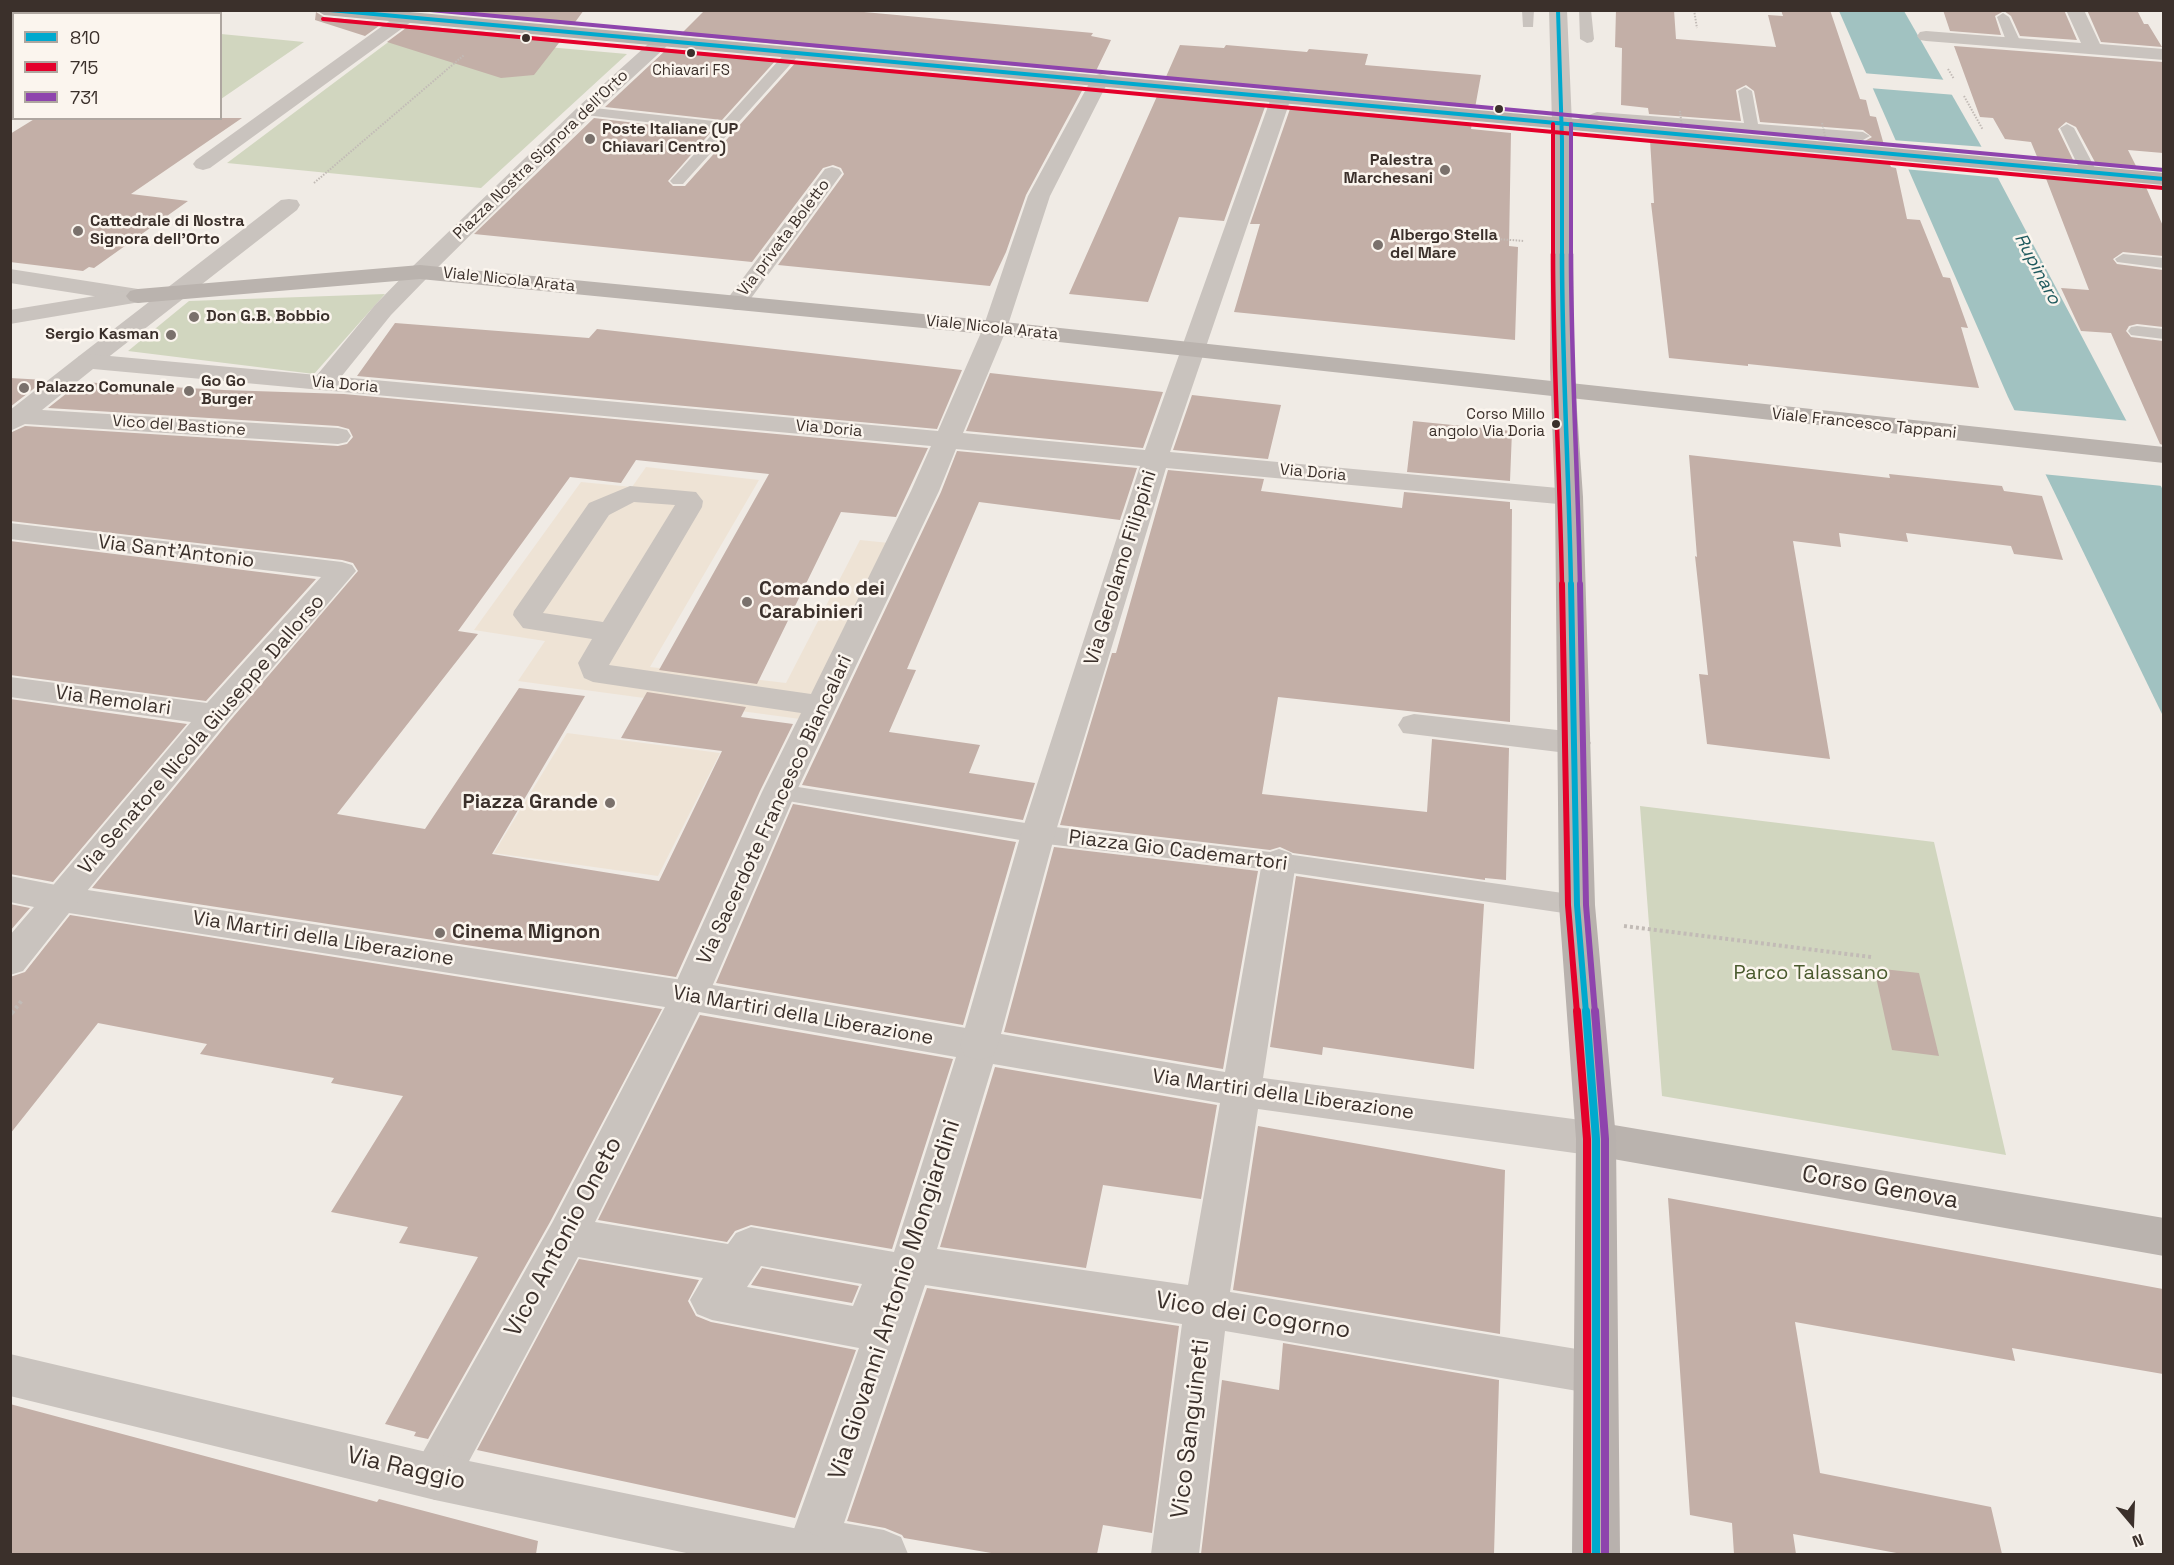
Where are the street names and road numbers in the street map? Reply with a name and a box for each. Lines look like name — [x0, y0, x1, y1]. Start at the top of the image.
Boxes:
street label: Piazza Nostra Signora dell'Orto — [450, 66, 632, 244]
street label: Via privata Boletto — [734, 176, 834, 300]
street label: Viale Nicola Arata — [442, 264, 576, 296]
street label: Viale Nicola Arata — [925, 312, 1059, 344]
street label: Via Doria — [311, 373, 379, 397]
street label: Viale Francesco Tappani — [1771, 405, 1957, 443]
street label: Vico del Bastione — [112, 412, 246, 440]
street label: Via Doria — [795, 417, 863, 441]
street label: Via Doria — [1279, 461, 1347, 485]
street label: Via Gerolamo Filippini — [1080, 467, 1162, 669]
street label: Via Sant'Antonio — [96, 530, 256, 574]
street label: Via Senatore Nicola Giuseppe Dallorso — [74, 590, 330, 880]
street label: Via Sacerdote Francesco Biancalari — [693, 651, 857, 969]
street label: Via Remolari — [54, 681, 172, 721]
street label: Piazza Gio Cademartori — [1067, 826, 1289, 876]
street label: Via Martiri della Liberazione — [191, 906, 455, 972]
street label: Via Martiri della Liberazione — [671, 981, 935, 1051]
street label: Via Martiri della Liberazione — [1151, 1065, 1415, 1125]
street label: Via Giovanni Antonio Mongiardini — [823, 1116, 967, 1484]
street label: Vico Antonio Oneto — [499, 1132, 629, 1342]
street label: Corso Genova — [1800, 1160, 1960, 1216]
street label: Vico dei Cogorno — [1154, 1286, 1352, 1346]
street label: Vico Sanguineti — [1166, 1338, 1216, 1520]
street label: Via Raggio — [344, 1441, 468, 1497]

